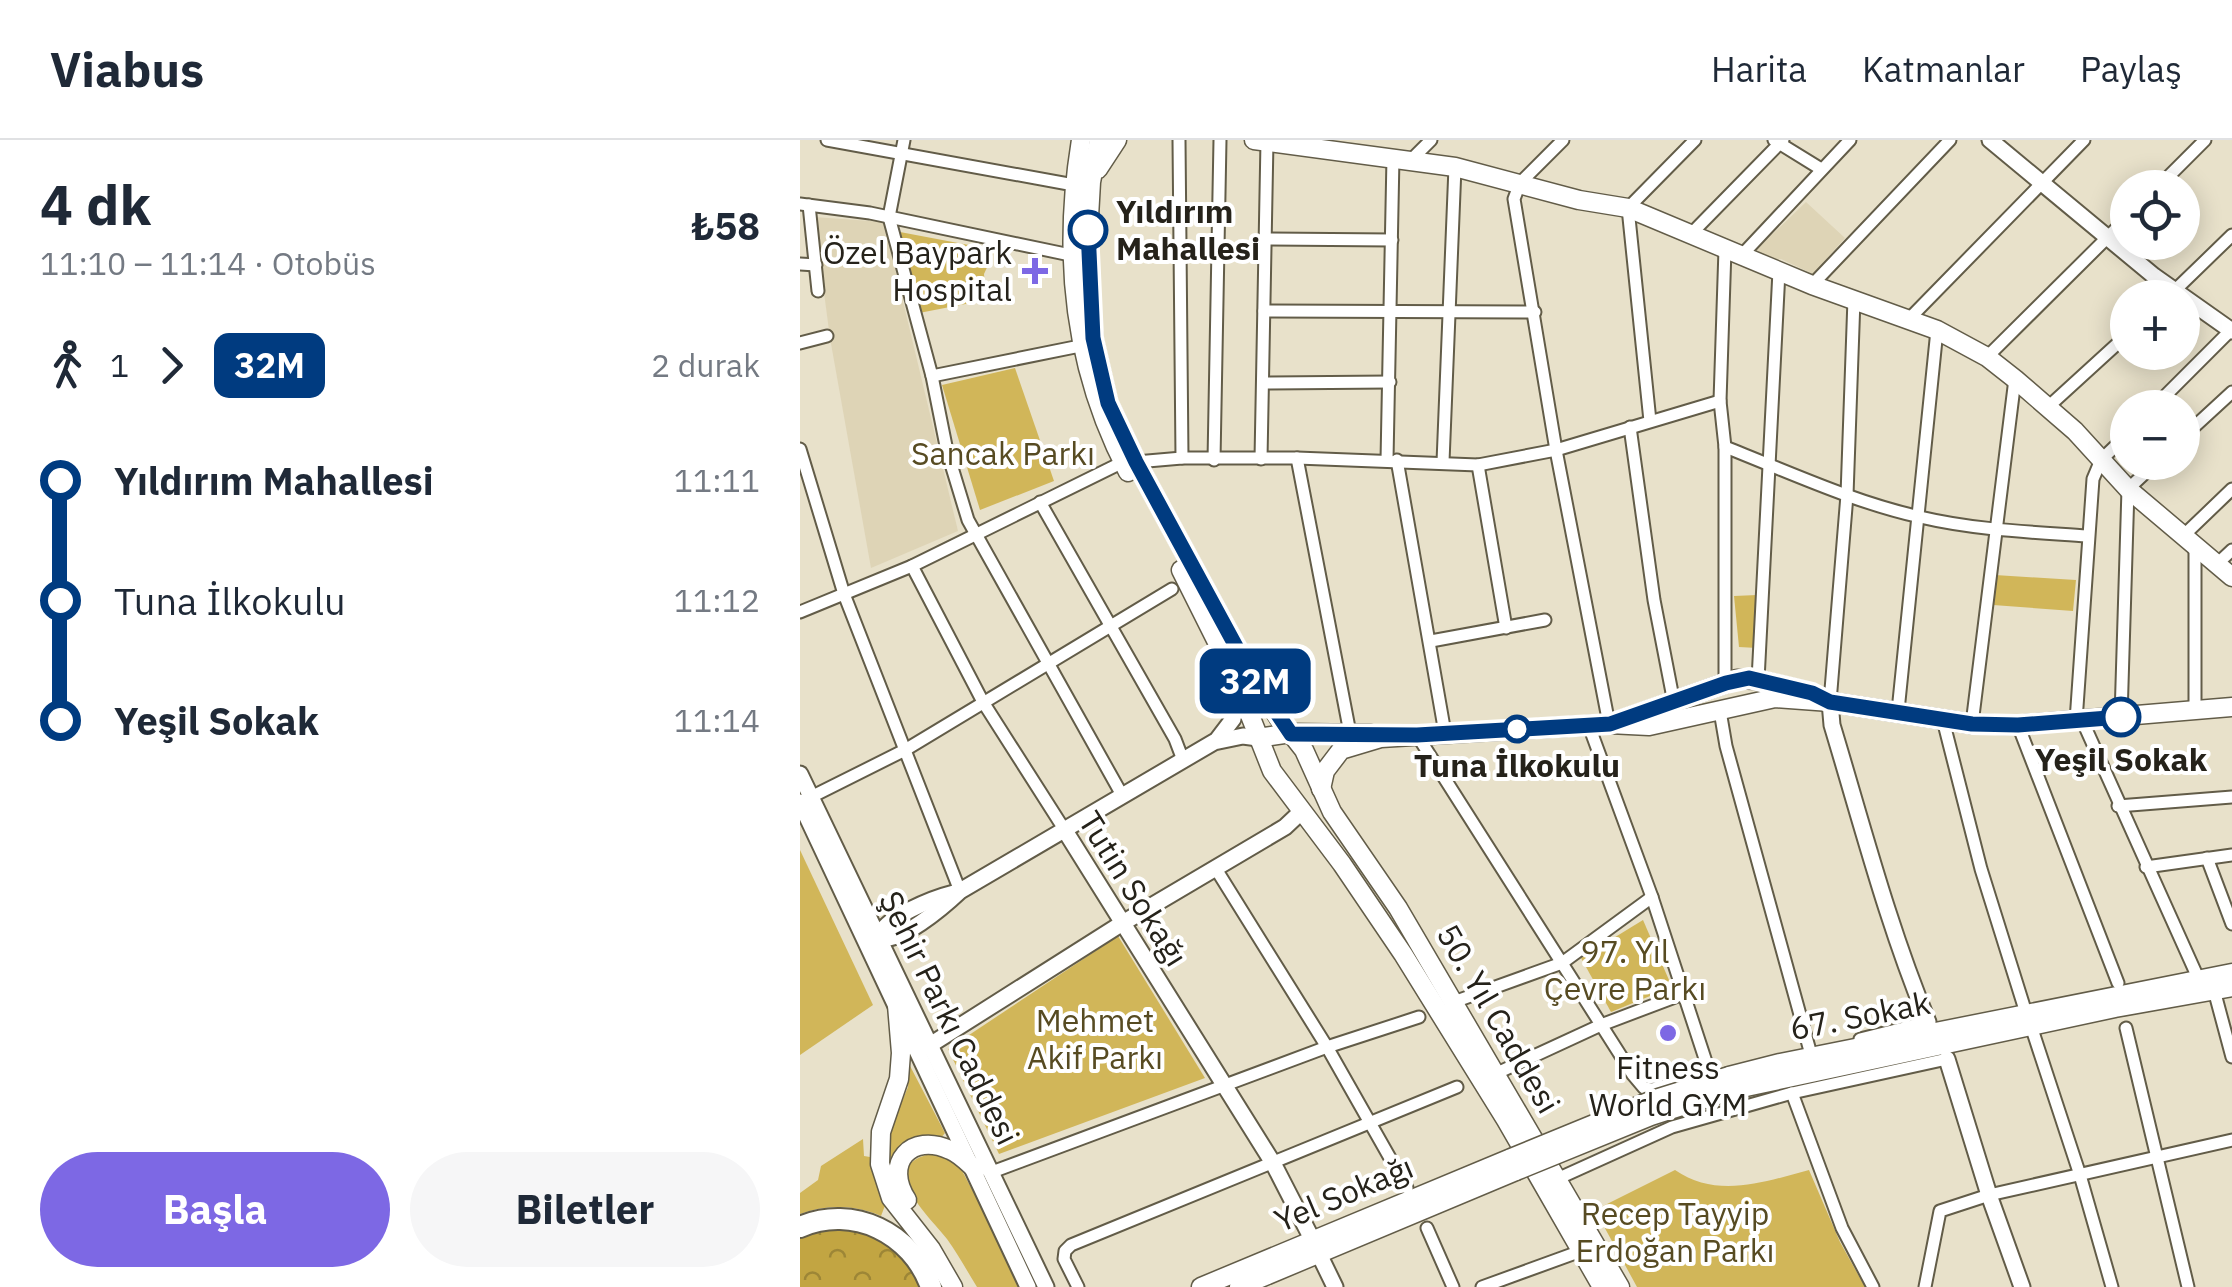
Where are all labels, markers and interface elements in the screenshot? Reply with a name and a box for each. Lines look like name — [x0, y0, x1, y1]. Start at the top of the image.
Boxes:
text: Viabus — [50, 38, 204, 100]
text: Harita — [1711, 46, 1807, 92]
text: Katmanlar — [1862, 46, 2025, 92]
text: Paylaş — [2080, 46, 2182, 92]
text: 4 dk — [40, 169, 151, 240]
map controls — [2110, 170, 2200, 480]
button: locate — [2110, 170, 2200, 260]
place label: Yıldırım Mahallesi — [1116, 190, 1260, 269]
text: ₺58 — [691, 201, 760, 250]
marker: Yıldırım Mahallesi — [1069, 211, 1107, 249]
place label: Özel Baypark Hospital — [823, 231, 1012, 310]
text: 11:10 – 11:14 · Otobüs — [40, 242, 376, 284]
marker: Özel Baypark Hospital — [1022, 258, 1048, 284]
button: + — [2110, 280, 2200, 370]
icon: walk — [40, 338, 95, 393]
icon: forward — [144, 338, 199, 393]
text: 32M — [234, 342, 305, 388]
text: 1 — [110, 344, 129, 386]
text: 2 durak — [651, 344, 760, 386]
button: − — [2110, 390, 2200, 480]
park label: Sancak Parkı — [911, 432, 1095, 474]
text: Yıldırım Mahallesi — [114, 456, 434, 505]
text: 11:11 — [674, 459, 760, 501]
text: Tuna İlkokulu — [114, 576, 346, 625]
text: 11:12 — [674, 579, 760, 621]
line badge: 32M — [1198, 648, 1312, 714]
text: 32M — [1220, 658, 1290, 704]
text: Yeşil Sokak — [114, 696, 319, 745]
marker: Yeşil Sokak — [2102, 698, 2140, 736]
text: 11:14 — [674, 699, 760, 741]
marker: Tuna İlkokulu — [1504, 716, 1530, 742]
place label: Yeşil Sokak — [2035, 738, 2208, 780]
place label: Tuna İlkokulu — [1414, 744, 1620, 786]
street label: Tutin Sokağı — [1070, 803, 1198, 974]
street label: Şehir Parkı Caddesi — [870, 884, 1030, 1151]
street label: 50. Yıl Caddesi — [1428, 916, 1570, 1121]
park label: 97. Yıl Çevre Parkı — [1544, 930, 1706, 1009]
street label: 67. Sokak — [1786, 981, 1934, 1049]
park label: Mehmet Akif Parkı — [1027, 999, 1163, 1078]
marker: Fitness World GYM — [1657, 1022, 1679, 1044]
place label: Fitness World GYM — [1589, 1046, 1747, 1125]
street label: Yel Sokağı — [1268, 1145, 1419, 1241]
button: Başla — [40, 1152, 390, 1267]
button: Biletler — [410, 1152, 760, 1267]
park label: Recep Tayyip Erdoğan Parkı — [1575, 1192, 1775, 1271]

